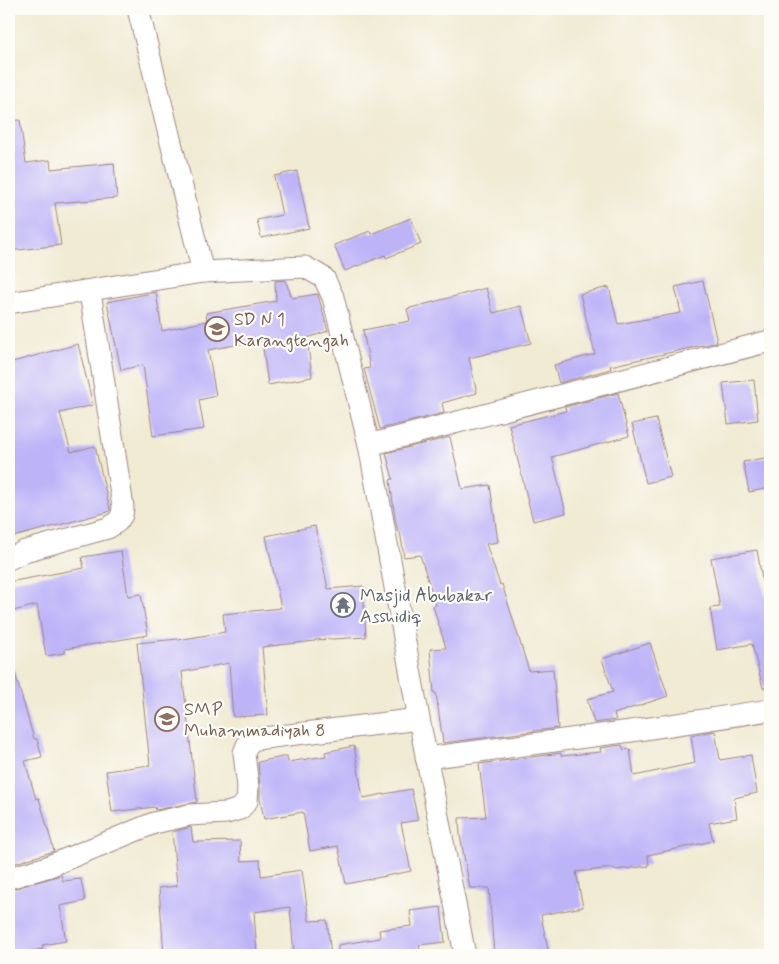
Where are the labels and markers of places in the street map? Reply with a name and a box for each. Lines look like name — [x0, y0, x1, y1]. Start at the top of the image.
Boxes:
place label: SD N 1 Karangtengah — [234, 308, 349, 353]
school or university icon: SD N 1 Karangtengah — [204, 316, 230, 342]
place label: Masjid Abubakar Asshidiq — [360, 584, 493, 629]
temple icon: Masjid Abubakar Asshidiq — [330, 592, 356, 618]
place label: SMP Muhammadiyah 8 — [184, 698, 325, 743]
school or university icon: SMP Muhammadiyah 8 — [154, 706, 180, 732]

